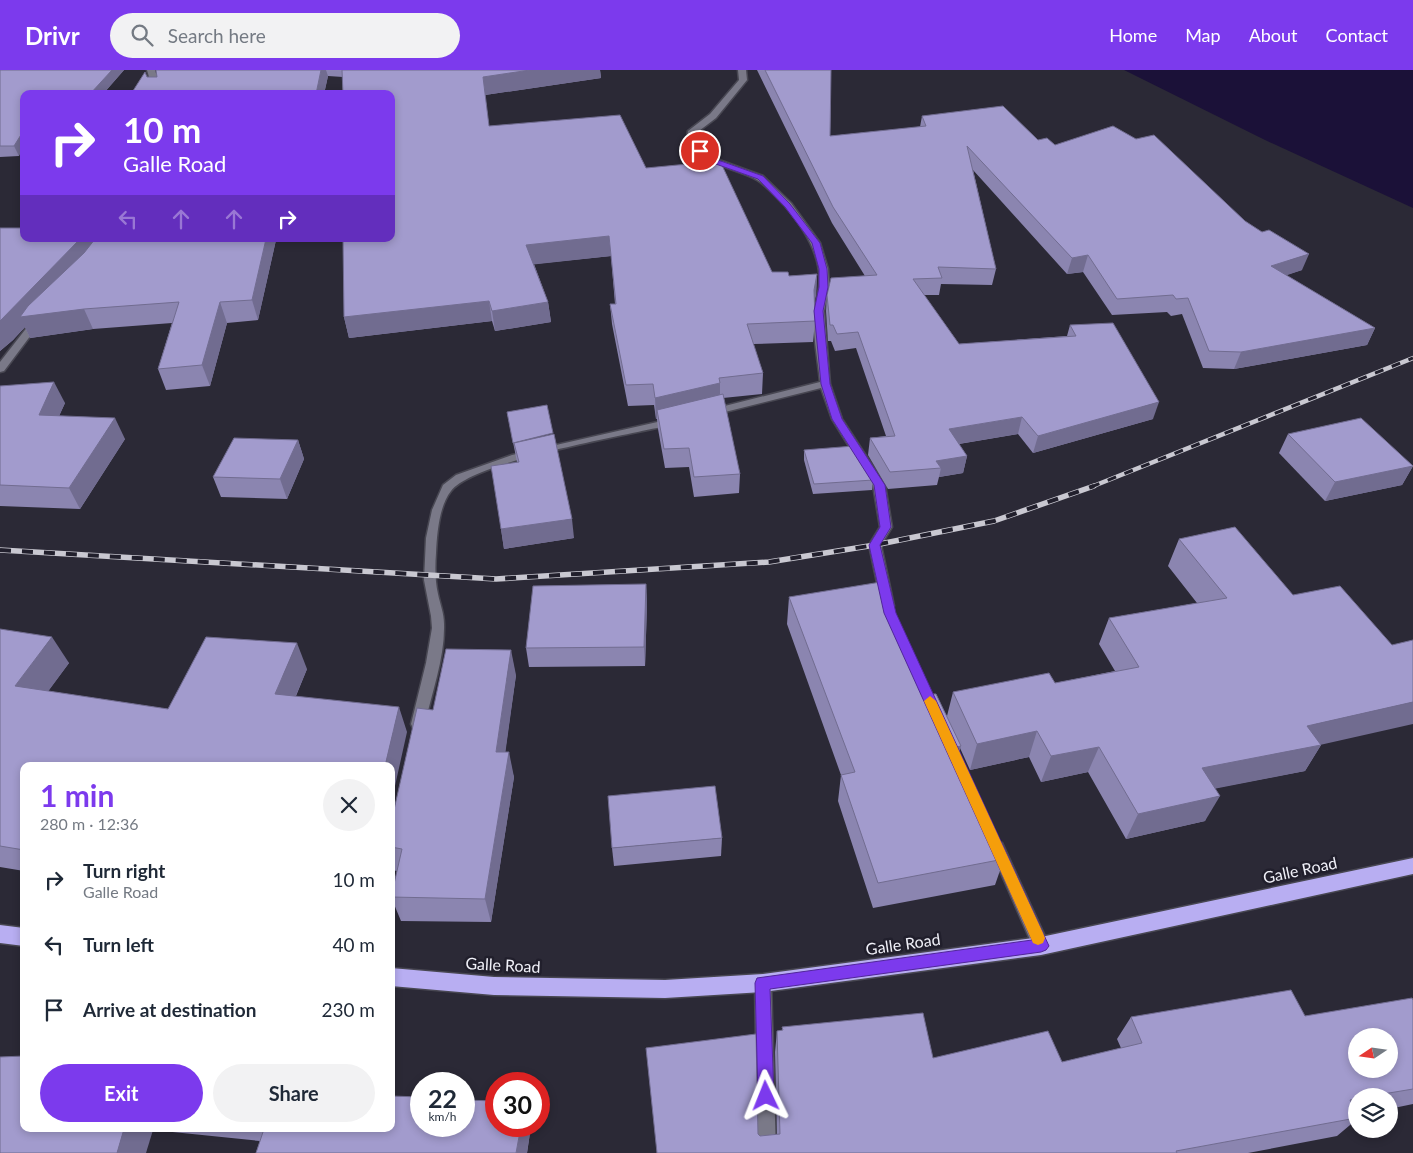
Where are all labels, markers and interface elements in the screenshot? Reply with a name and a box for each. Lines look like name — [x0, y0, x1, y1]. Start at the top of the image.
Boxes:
search box — [110, 13, 460, 58]
text: Drivr — [25, 21, 80, 50]
icon: search — [128, 21, 156, 49]
text: Search here — [168, 24, 266, 47]
text: Home — [1109, 24, 1157, 46]
text: Map — [1185, 24, 1221, 46]
text: About — [1249, 24, 1298, 46]
text: Contact — [1326, 24, 1388, 46]
text: 10 m — [123, 108, 201, 150]
icon: right — [40, 110, 105, 175]
pin — [679, 130, 721, 172]
icon: arrive — [686, 137, 714, 165]
text: Galle Road — [123, 150, 226, 177]
icon: left — [114, 205, 142, 233]
icon: ahead — [167, 205, 195, 233]
icon: ahead — [220, 205, 248, 233]
icon: right — [273, 205, 301, 233]
text: 1 min — [40, 777, 114, 813]
button: close — [323, 779, 375, 831]
text: 280 m · 12:36 — [40, 814, 139, 833]
street label: Galle Road — [1261, 852, 1339, 887]
text: Turn right — [83, 859, 165, 882]
icon: right — [40, 866, 68, 894]
text: 10 m — [332, 868, 375, 891]
text: Galle Road — [83, 882, 158, 901]
street label: Galle Road — [864, 929, 941, 958]
icon: left — [40, 931, 68, 959]
text: Turn left — [83, 933, 154, 956]
text: 40 m — [332, 933, 375, 956]
street label: Galle Road — [465, 953, 541, 976]
icon: arrive — [40, 996, 68, 1024]
text: Arrive at destination — [83, 998, 256, 1021]
text: 230 m — [321, 998, 375, 1021]
north arrow — [1348, 1028, 1398, 1078]
map controls — [1348, 1028, 1398, 1138]
button: Exit — [40, 1064, 203, 1122]
button: Share — [213, 1064, 375, 1122]
position arrow — [739, 1069, 791, 1121]
speed limit sign: 30 — [485, 1072, 550, 1137]
text: 22 — [428, 1083, 457, 1113]
button: layers — [1348, 1088, 1398, 1138]
text: km/h — [428, 1109, 457, 1124]

